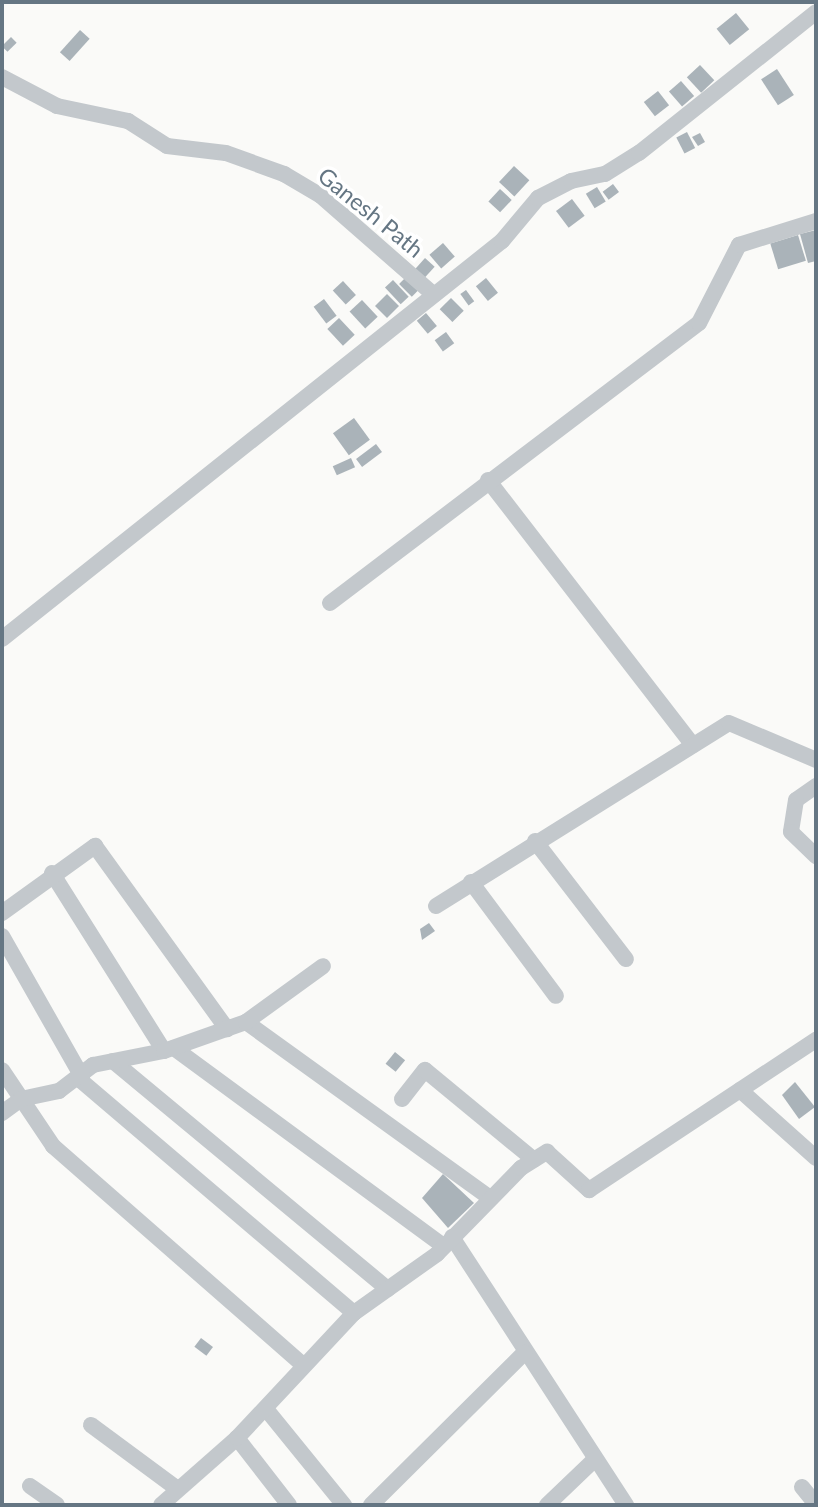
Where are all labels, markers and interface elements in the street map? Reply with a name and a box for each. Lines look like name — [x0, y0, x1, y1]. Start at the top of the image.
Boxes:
street label: Ganesh Path — [313, 161, 429, 263]

